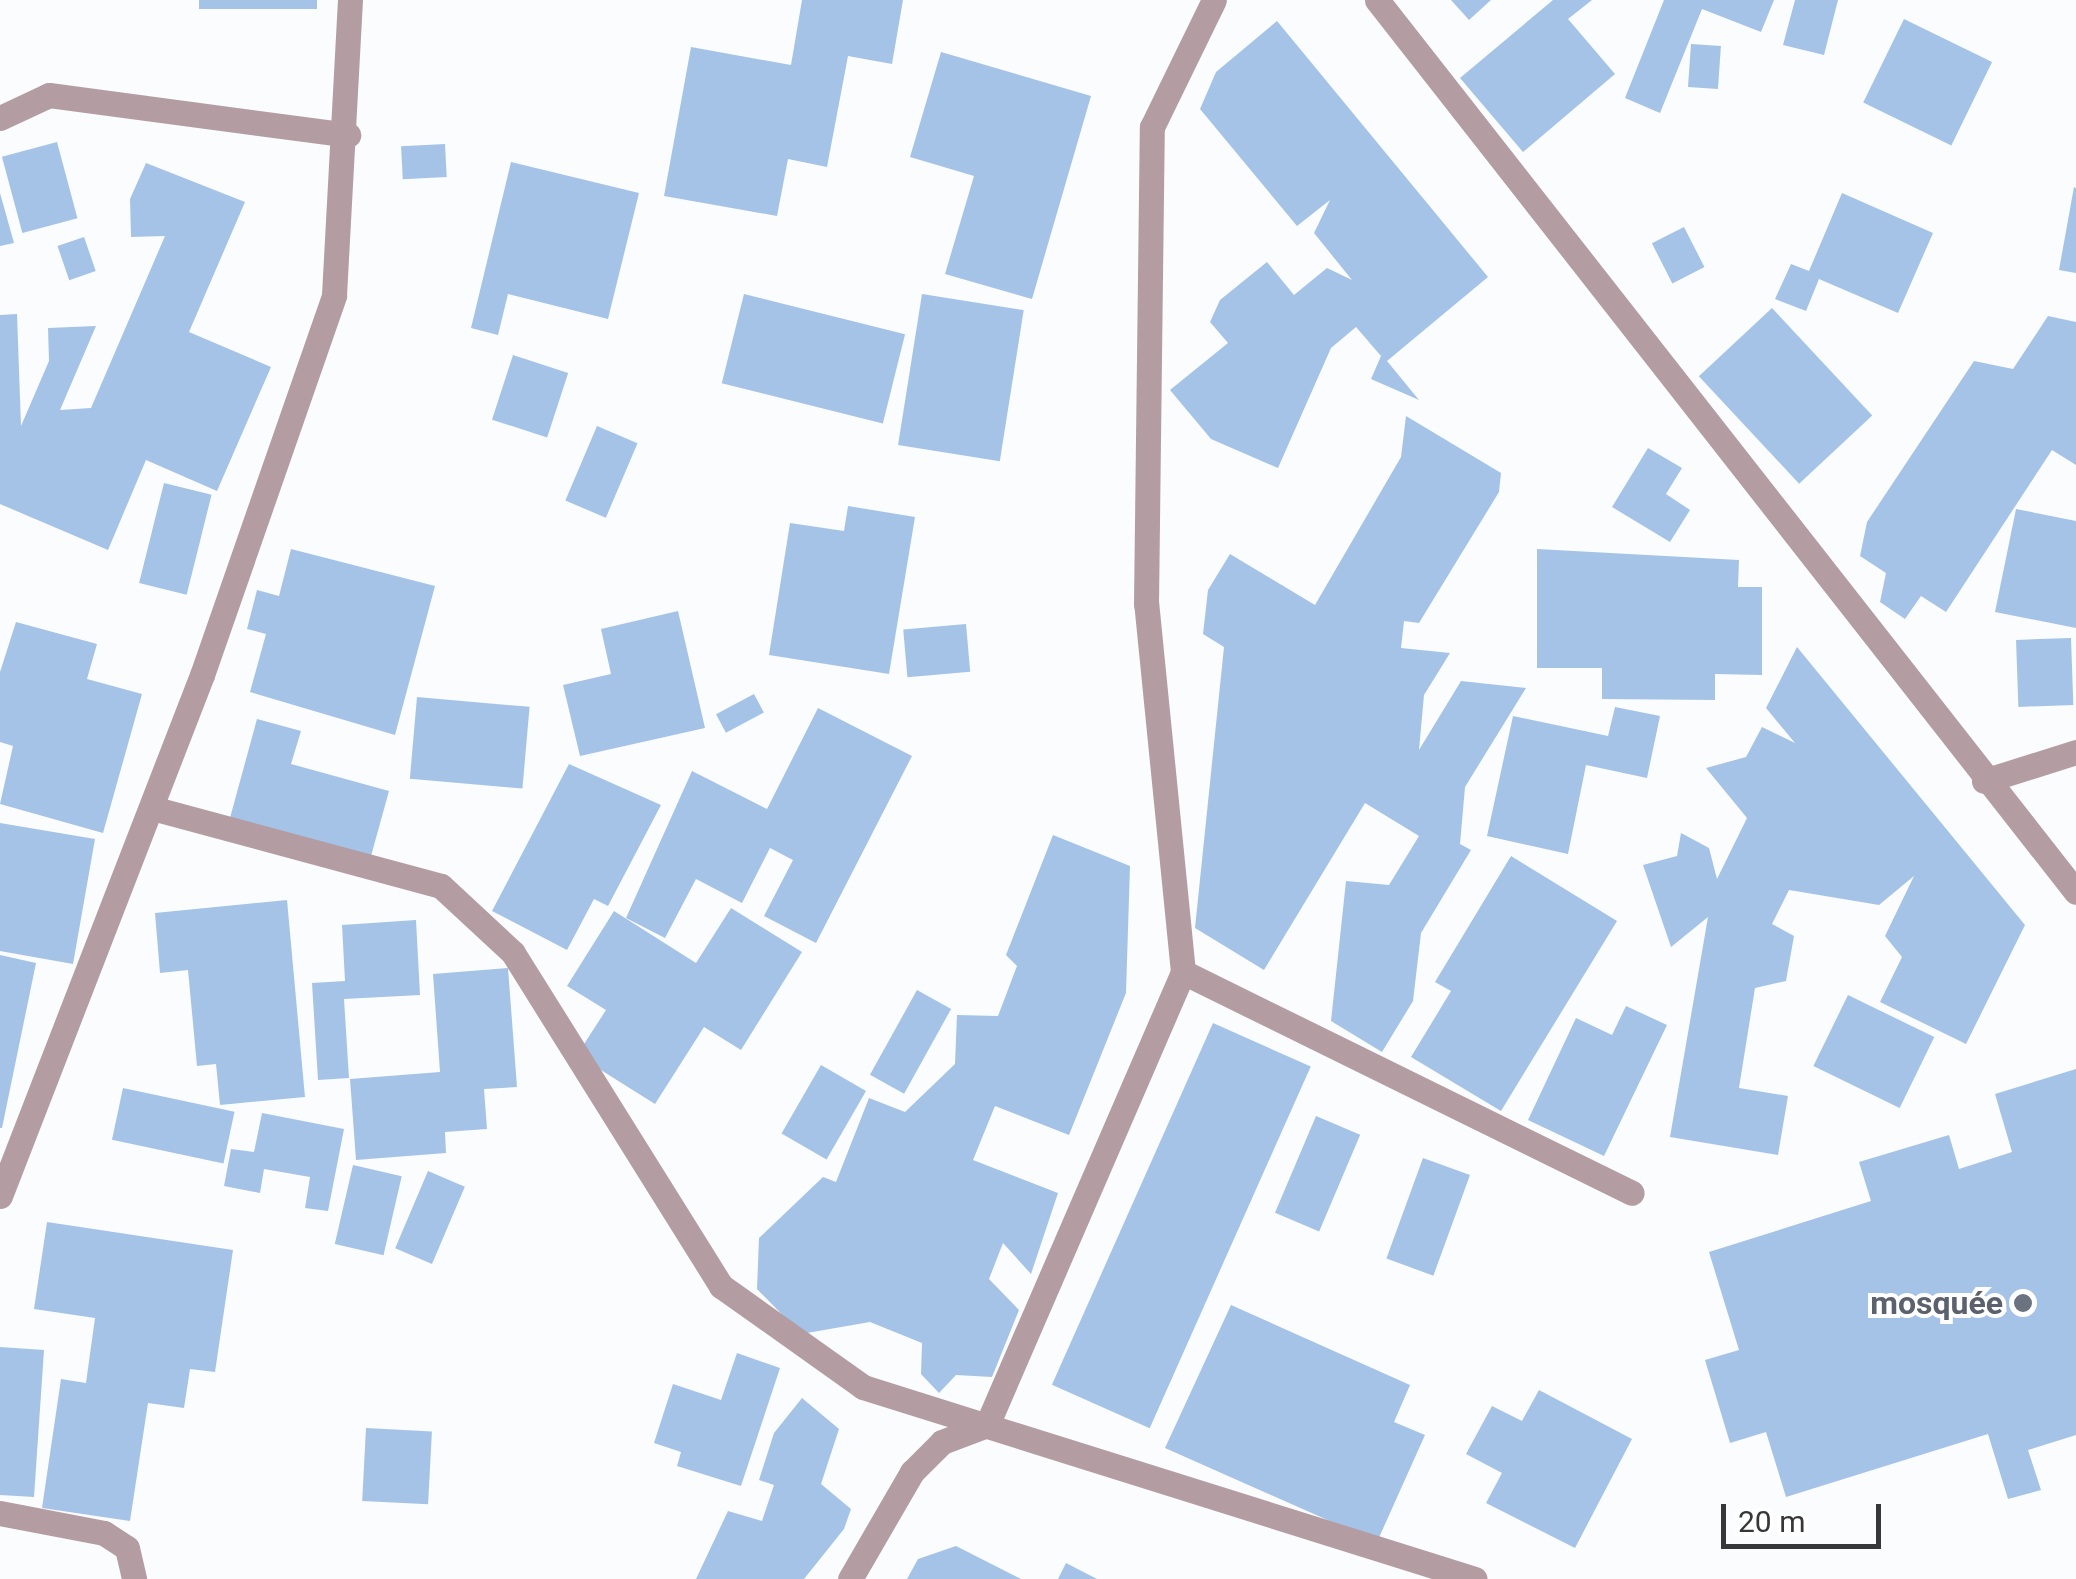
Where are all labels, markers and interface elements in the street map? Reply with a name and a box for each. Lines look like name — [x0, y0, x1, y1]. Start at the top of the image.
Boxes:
place label: mosquée — [1870, 1284, 2003, 1322]
marker: mosquée — [2012, 1292, 2034, 1314]
scale bar — [1726, 1484, 1886, 1546]
text: 20 m — [1738, 1504, 1805, 1539]

